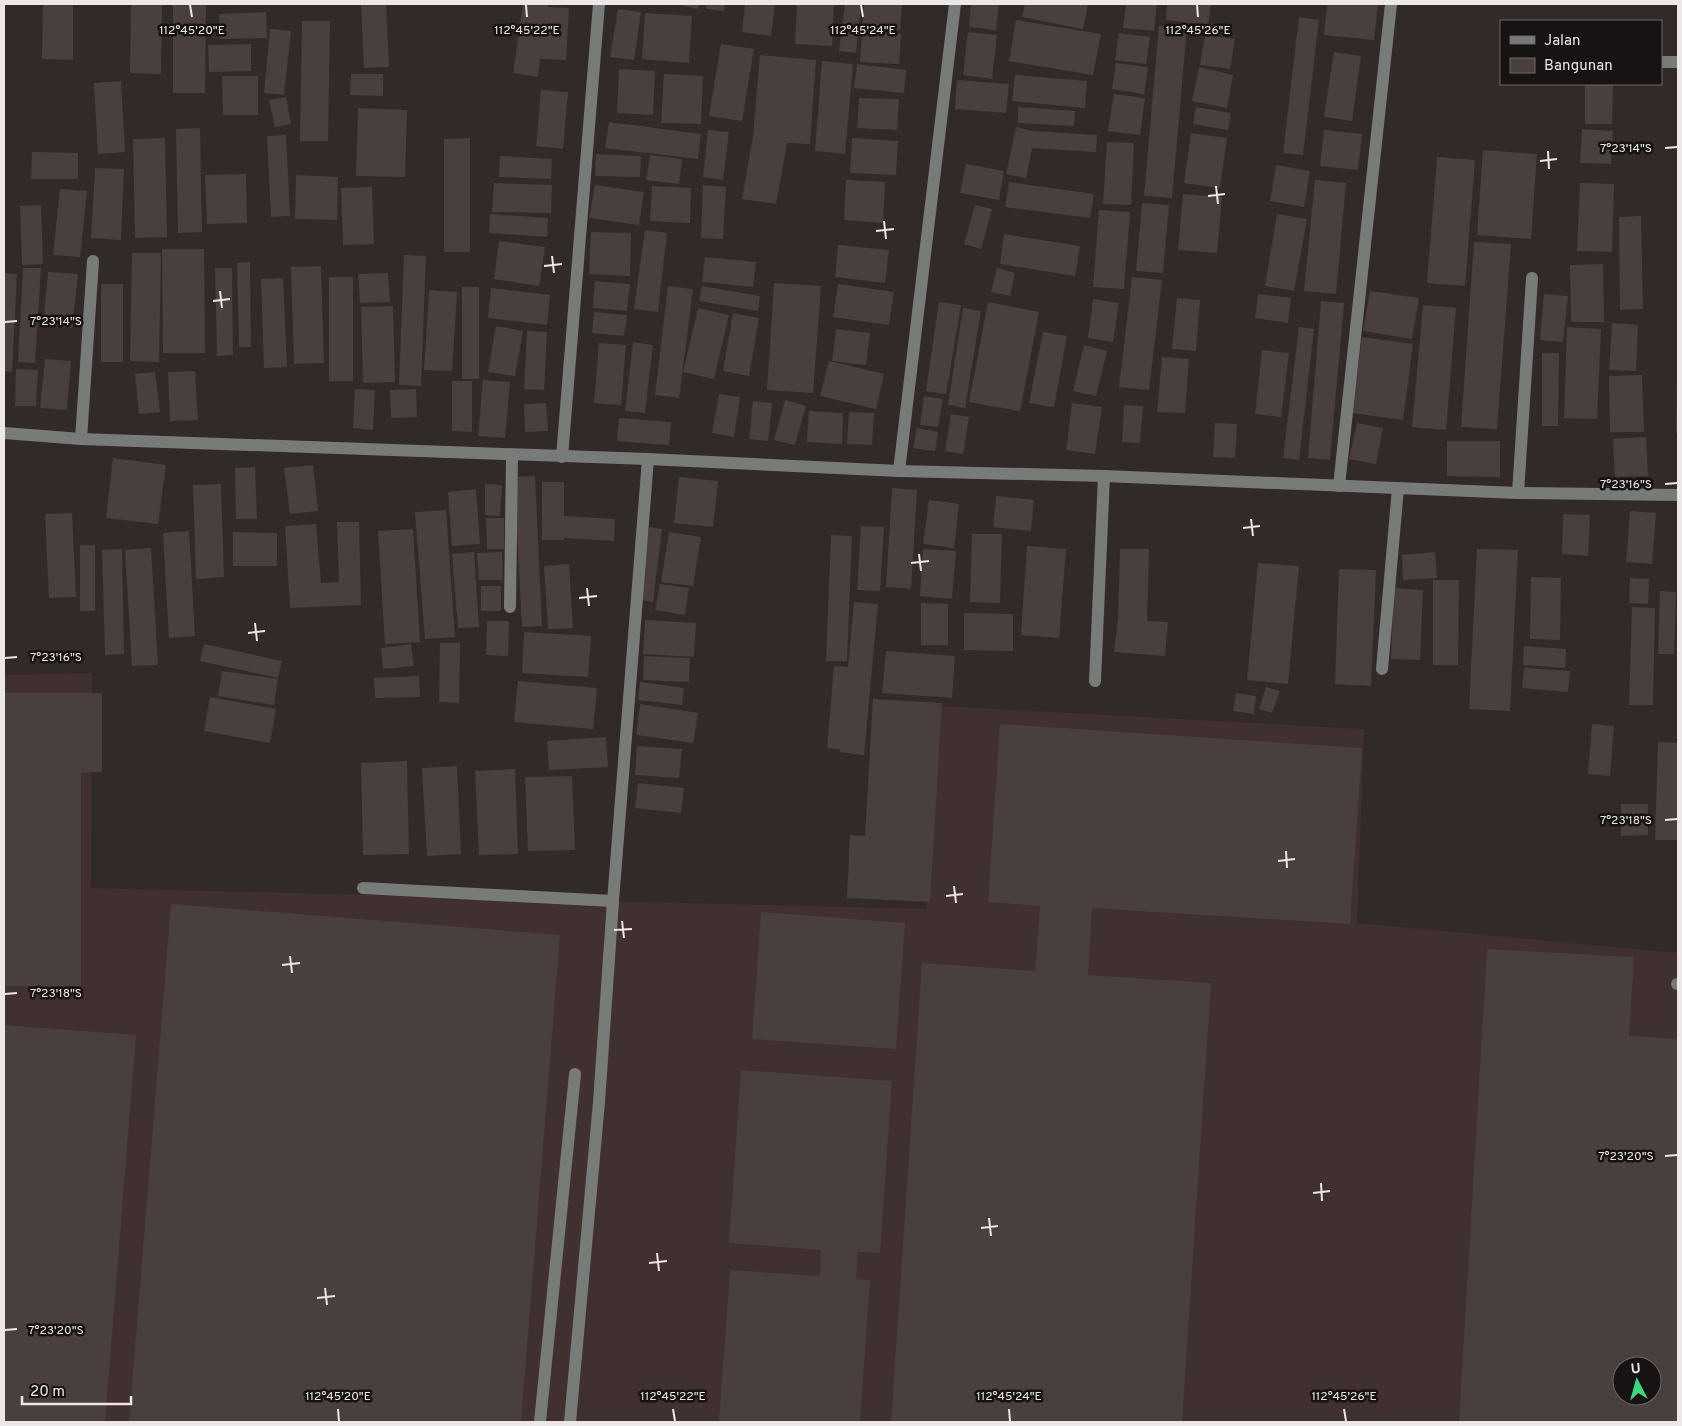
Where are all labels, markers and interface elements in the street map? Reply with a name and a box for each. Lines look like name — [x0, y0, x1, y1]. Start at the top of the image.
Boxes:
legend — [1500, 20, 1662, 85]
text: 112°45'20"E — [159, 23, 225, 39]
text: 112°45'22"E — [494, 23, 560, 39]
text: 112°45'24"E — [830, 23, 896, 39]
text: 112°45'26"E — [1165, 23, 1231, 39]
text: Jalan — [1544, 32, 1581, 51]
text: Bangunan — [1544, 57, 1613, 76]
text: 7°23'14"S — [1600, 141, 1652, 157]
text: 7°23'14"S — [30, 314, 82, 330]
text: 7°23'16"S — [1600, 477, 1652, 493]
text: 7°23'16"S — [30, 650, 82, 666]
text: 7°23'18"S — [1600, 813, 1652, 829]
text: 7°23'18"S — [30, 986, 82, 1002]
text: 7°23'20"S — [1598, 1149, 1654, 1165]
text: 7°23'20"S — [28, 1323, 84, 1339]
north arrow — [1612, 1356, 1662, 1406]
text: U — [1630, 1361, 1642, 1379]
scale bar — [22, 1374, 131, 1406]
text: 20 m — [30, 1383, 65, 1402]
text: 112°45'20"E — [305, 1389, 371, 1405]
text: 112°45'22"E — [640, 1389, 706, 1405]
text: 112°45'24"E — [976, 1389, 1042, 1405]
text: 112°45'26"E — [1311, 1389, 1377, 1405]

